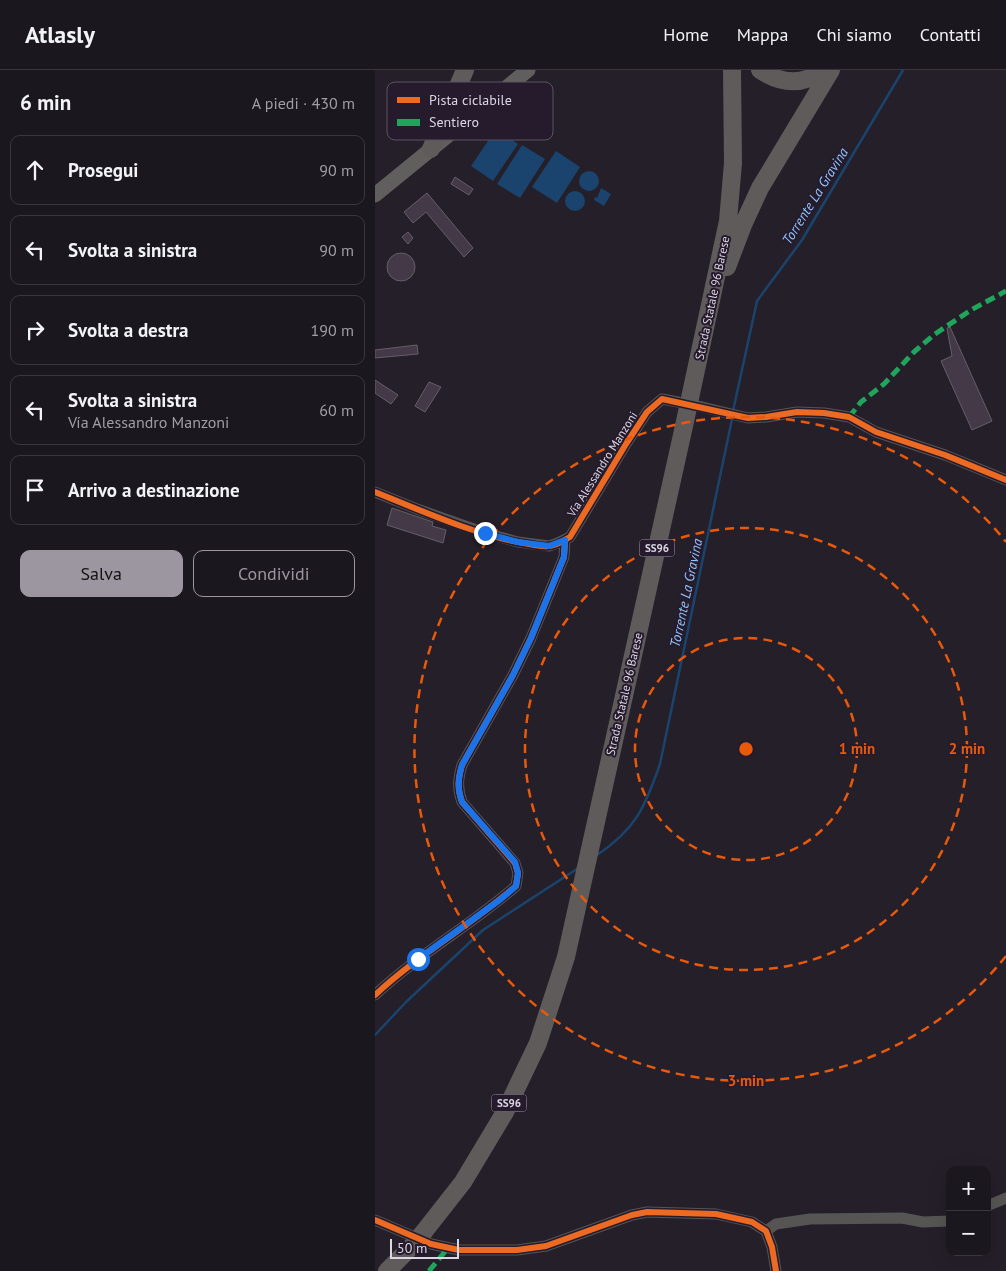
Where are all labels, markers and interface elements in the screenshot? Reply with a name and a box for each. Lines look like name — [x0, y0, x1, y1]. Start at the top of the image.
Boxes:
text: Atlasly — [25, 19, 95, 50]
text: Home — [663, 23, 709, 46]
text: Mappa — [737, 23, 788, 46]
text: Chi siamo — [816, 23, 892, 46]
text: Contatti — [920, 23, 981, 46]
legend — [387, 82, 553, 140]
text: 6 min — [20, 89, 71, 116]
text: Pista ciclabile — [429, 91, 512, 109]
text: A piedi · 430 m — [252, 93, 355, 113]
text: Sentiero — [429, 113, 479, 131]
water label: Torrente La Gravina — [778, 144, 852, 248]
icon: ahead — [21, 156, 49, 184]
text: Prosegui — [68, 158, 138, 182]
text: 90 m — [319, 160, 354, 180]
street label: Strada Statale 96 Barese — [692, 235, 732, 361]
icon: left — [21, 236, 49, 264]
text: Svolta a sinistra — [68, 238, 197, 262]
text: 90 m — [319, 240, 354, 260]
icon: right — [21, 316, 49, 344]
text: Svolta a destra — [68, 318, 189, 342]
text: 190 m — [311, 320, 354, 340]
text: Svolta a sinistra — [68, 388, 197, 412]
icon: left — [21, 396, 49, 424]
text: 60 m — [319, 400, 354, 420]
street label: Vía Alessandro Manzoni — [563, 409, 640, 520]
text: Vía Alessandro Manzoni — [68, 412, 229, 432]
icon: arrive — [21, 476, 49, 504]
text: Arrivo a destinazione — [68, 478, 240, 502]
route end — [474, 522, 497, 545]
water label: Torrente La Gravina — [666, 537, 706, 649]
road number: SS96 — [639, 539, 675, 556]
button: Salva — [20, 550, 183, 597]
button: Condividi — [193, 550, 355, 597]
street label: Strada Statale 96 Barese — [603, 631, 645, 757]
text: 1 min — [839, 739, 875, 758]
text: 2 min — [949, 739, 985, 758]
centre of rings — [737, 740, 755, 758]
route start — [407, 948, 430, 971]
text: 3 min — [728, 1071, 764, 1090]
road number: SS96 — [491, 1094, 527, 1112]
map controls — [946, 1166, 991, 1256]
button: + — [946, 1166, 991, 1211]
button: − — [946, 1211, 991, 1256]
scale bar — [390, 1236, 459, 1259]
text: 50 m — [397, 1239, 427, 1257]

